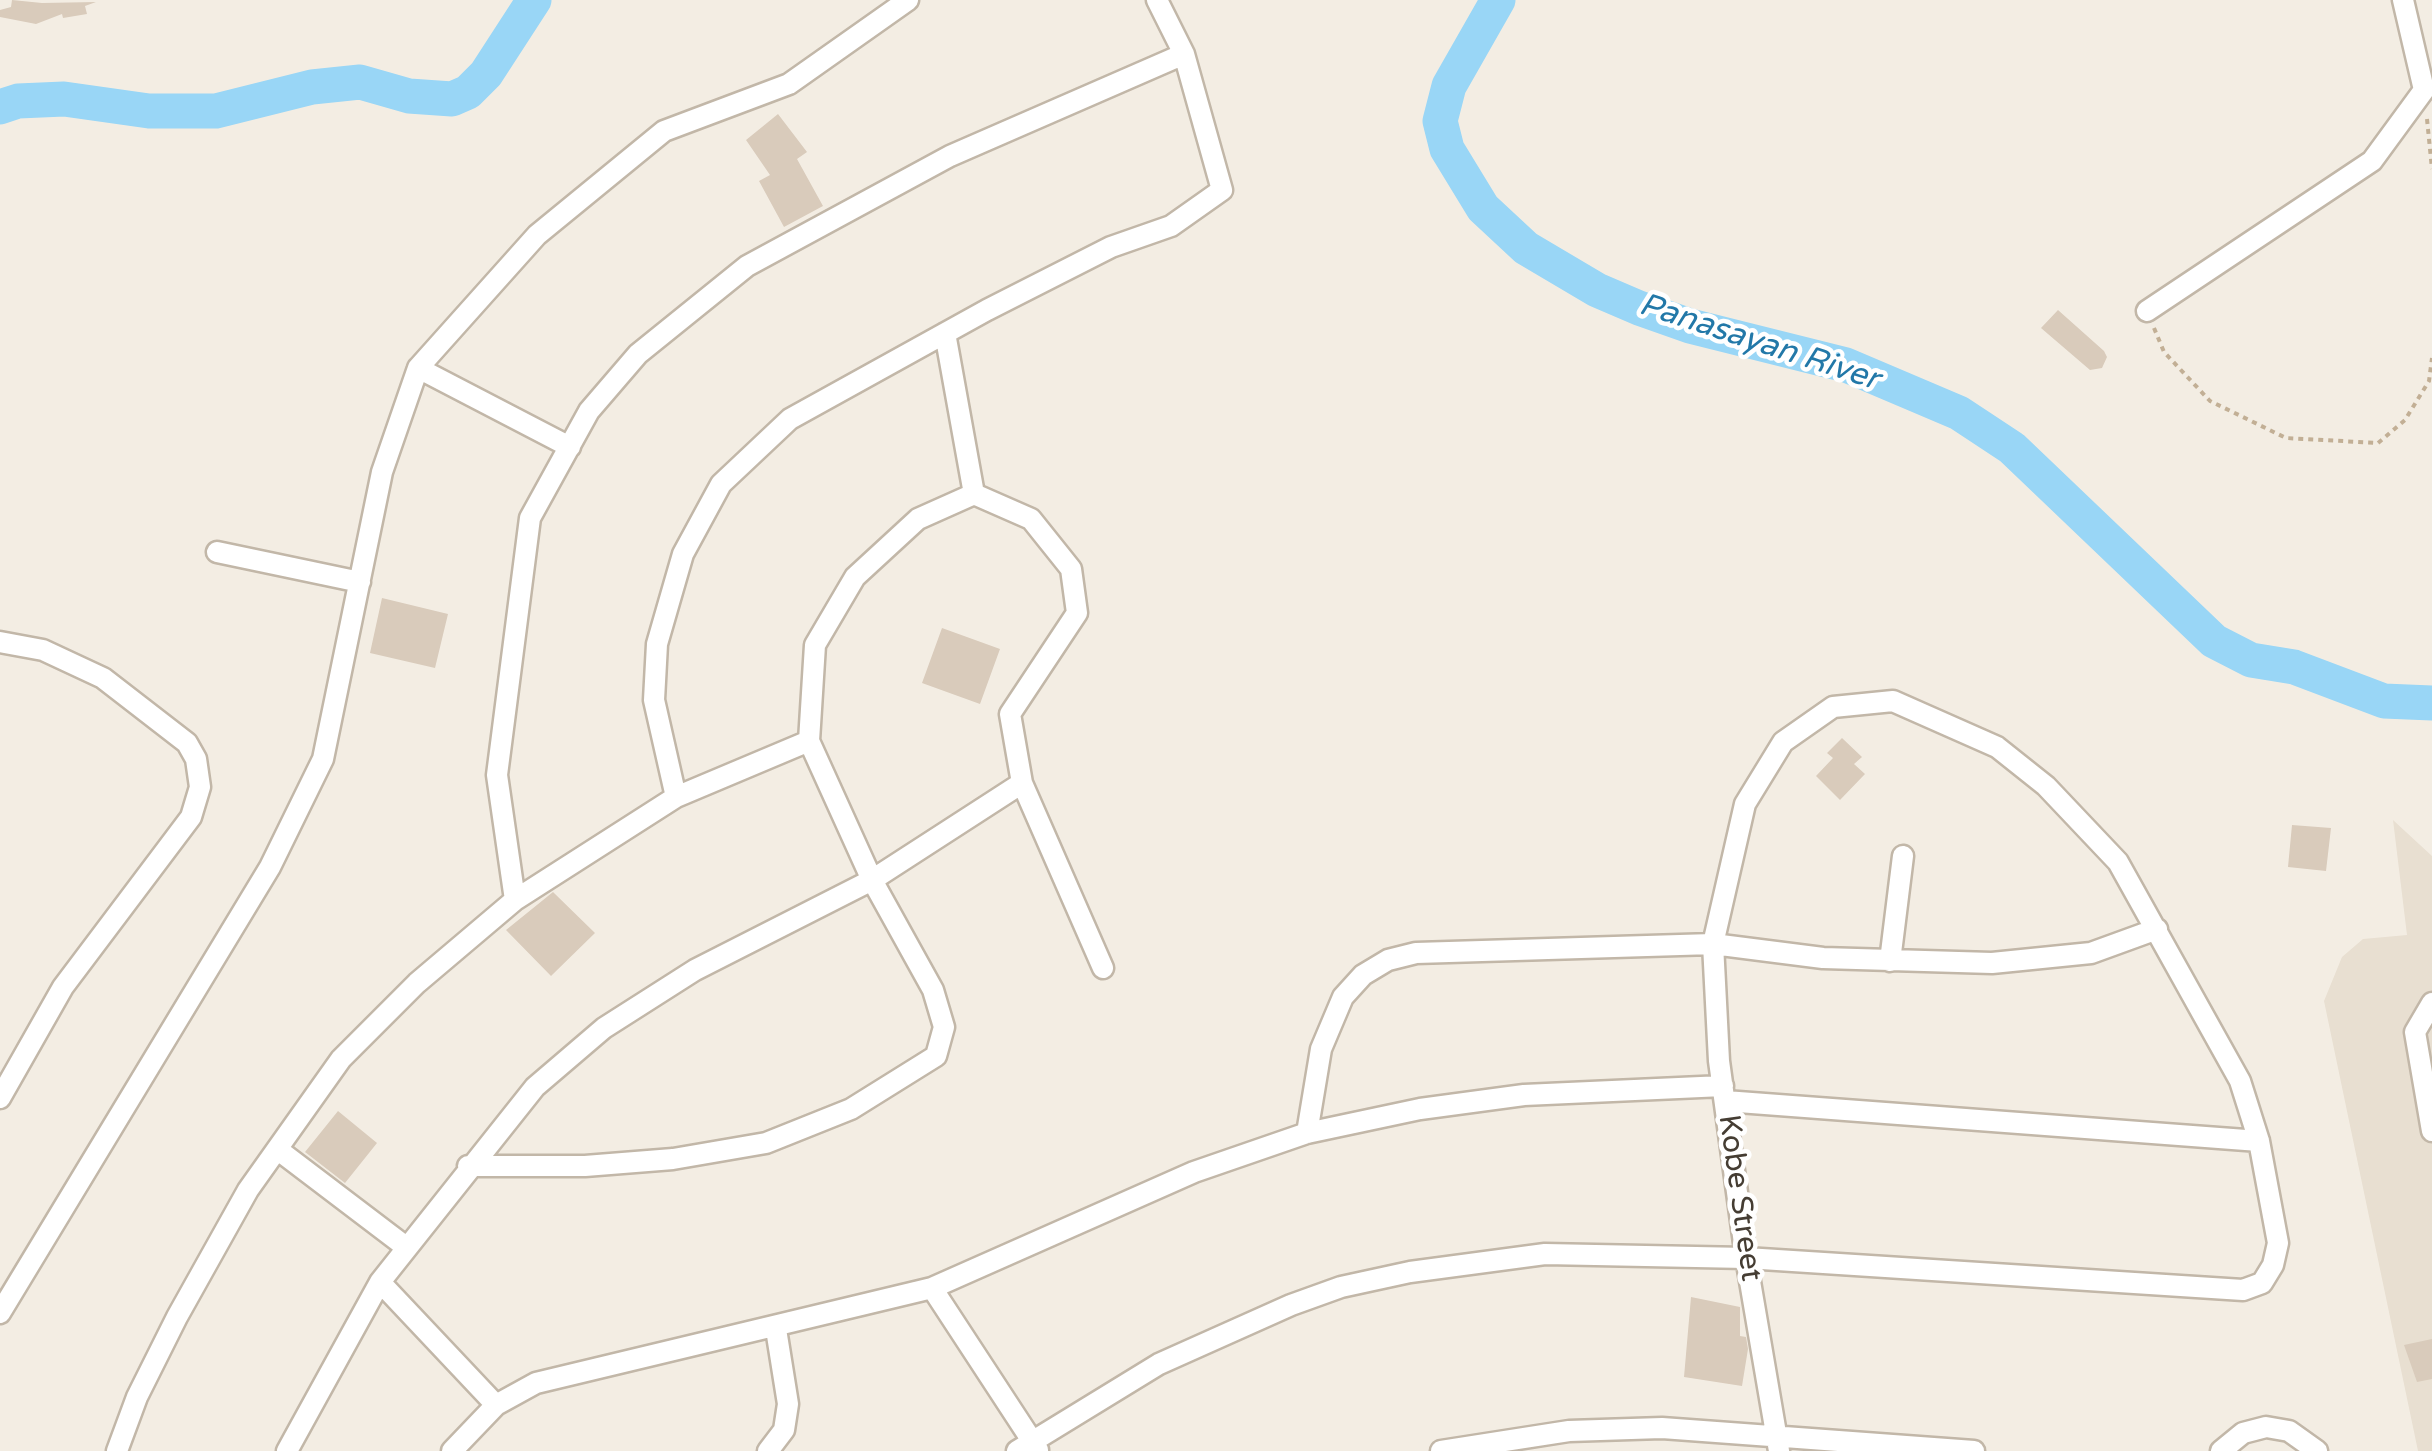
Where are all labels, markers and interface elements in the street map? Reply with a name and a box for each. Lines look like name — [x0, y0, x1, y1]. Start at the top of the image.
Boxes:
water label: Panasayan River — [1634, 286, 1884, 400]
street label: Kobe Street — [1709, 1112, 1769, 1284]

